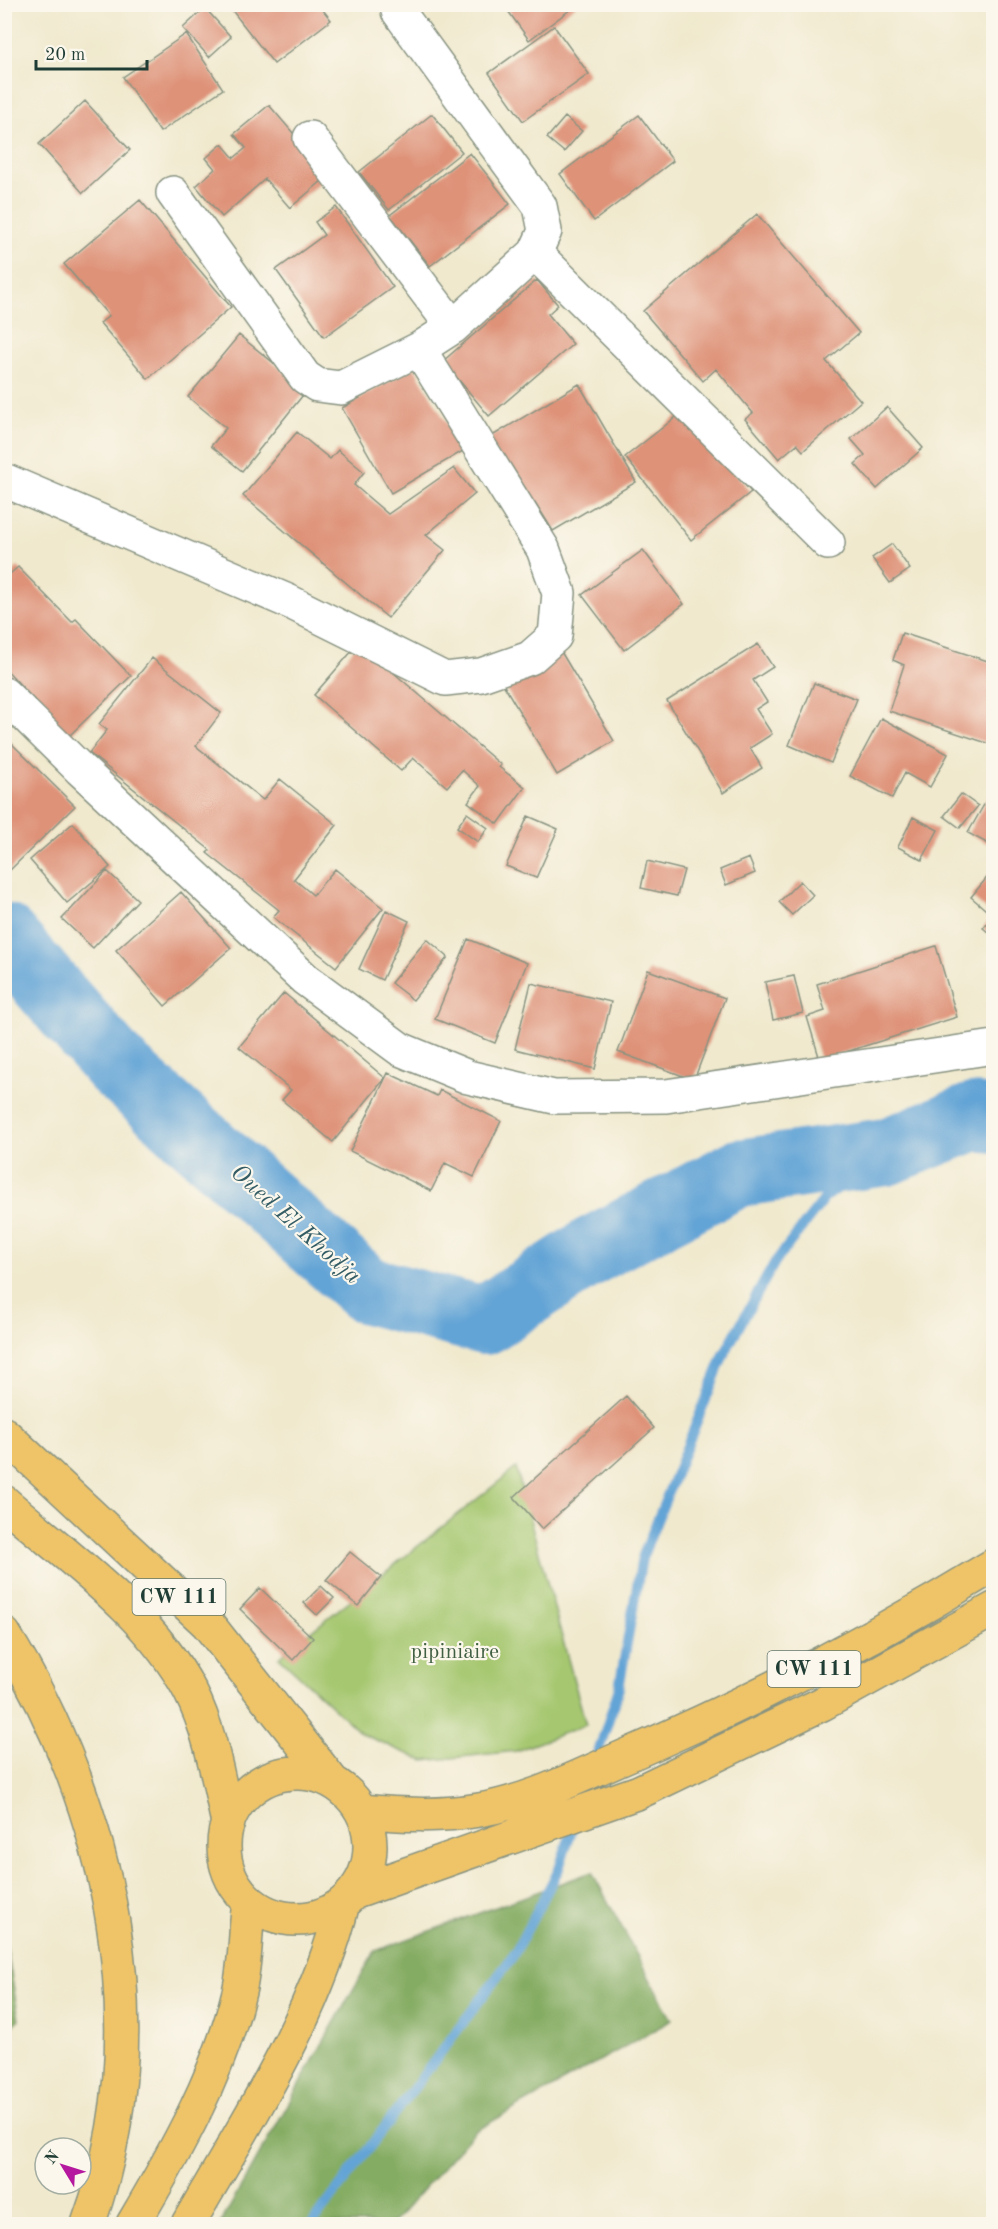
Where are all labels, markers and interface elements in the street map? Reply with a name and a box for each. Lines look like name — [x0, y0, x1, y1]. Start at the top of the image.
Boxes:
scale bar — [36, 33, 147, 71]
text: 20 m — [45, 46, 85, 64]
water label: Oued El Khodja — [225, 1161, 365, 1289]
road number: CW 111 — [132, 1579, 225, 1615]
park label: pipiniaire — [411, 1641, 499, 1663]
road number: CW 111 — [768, 1651, 860, 1687]
north arrow — [33, 2136, 93, 2196]
text: N — [43, 2148, 63, 2168]

